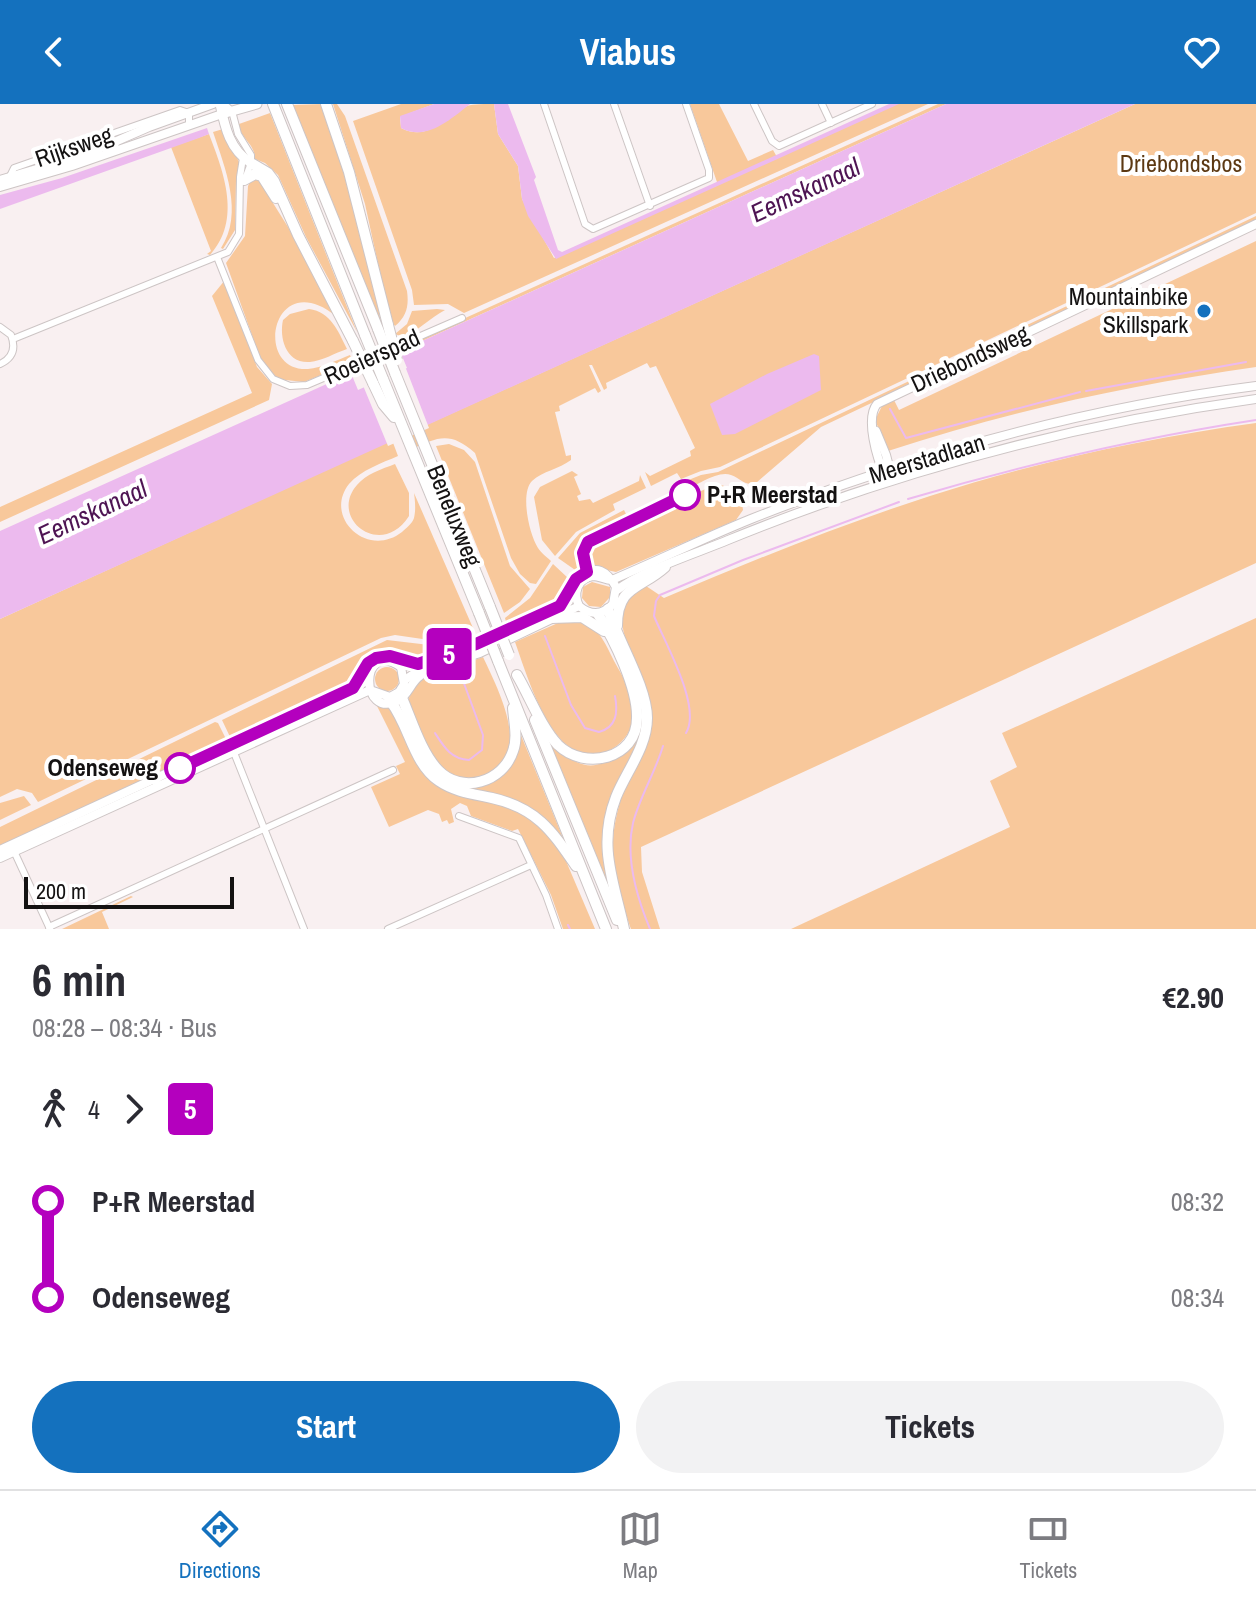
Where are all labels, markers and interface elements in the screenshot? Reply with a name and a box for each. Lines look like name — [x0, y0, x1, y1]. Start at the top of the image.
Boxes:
text: Viabus — [580, 28, 676, 76]
icon: back — [32, 30, 76, 74]
icon: heart — [1180, 30, 1224, 74]
street label: Rijksweg — [31, 118, 117, 174]
park label: Driebondsbos — [1120, 147, 1242, 179]
water label: Eemskanaal — [744, 148, 866, 230]
place label: Mountainbike Skillspark — [1069, 280, 1188, 340]
marker: Mountainbike Skillspark — [1195, 302, 1213, 320]
street label: Driebondsweg — [905, 317, 1034, 399]
street label: Roeierspad — [319, 321, 425, 391]
street label: Meerstadlaan — [865, 425, 988, 491]
street label: Beneluxweg — [420, 460, 490, 571]
water label: Eemskanaal — [31, 470, 153, 552]
place label: P+R Meerstad — [707, 478, 838, 510]
marker: P+R Meerstad — [670, 480, 700, 510]
line badge: 5 — [423, 628, 475, 680]
text: 5 — [443, 635, 455, 673]
place label: Odenseweg — [48, 751, 158, 783]
marker: Odenseweg — [165, 753, 195, 783]
scale bar — [24, 873, 234, 909]
text: 200 m — [36, 876, 86, 906]
text: 6 min — [32, 950, 126, 1010]
text: €2.90 — [1162, 977, 1224, 1017]
text: 08:28 – 08:34 · Bus — [32, 1010, 217, 1045]
icon: walk — [32, 1087, 76, 1131]
icon: forward — [112, 1087, 156, 1131]
text: 5 — [184, 1090, 197, 1128]
text: 4 — [88, 1092, 100, 1127]
text: P+R Meerstad — [92, 1181, 255, 1221]
text: 08:32 — [1171, 1184, 1224, 1219]
text: Odenseweg — [92, 1277, 230, 1317]
text: 08:34 — [1171, 1280, 1224, 1315]
button: Start — [32, 1381, 620, 1473]
button: Tickets — [636, 1381, 1224, 1473]
tab: Directions — [179, 1507, 261, 1585]
tab: Map — [618, 1507, 662, 1585]
tab: Tickets — [1020, 1507, 1077, 1585]

